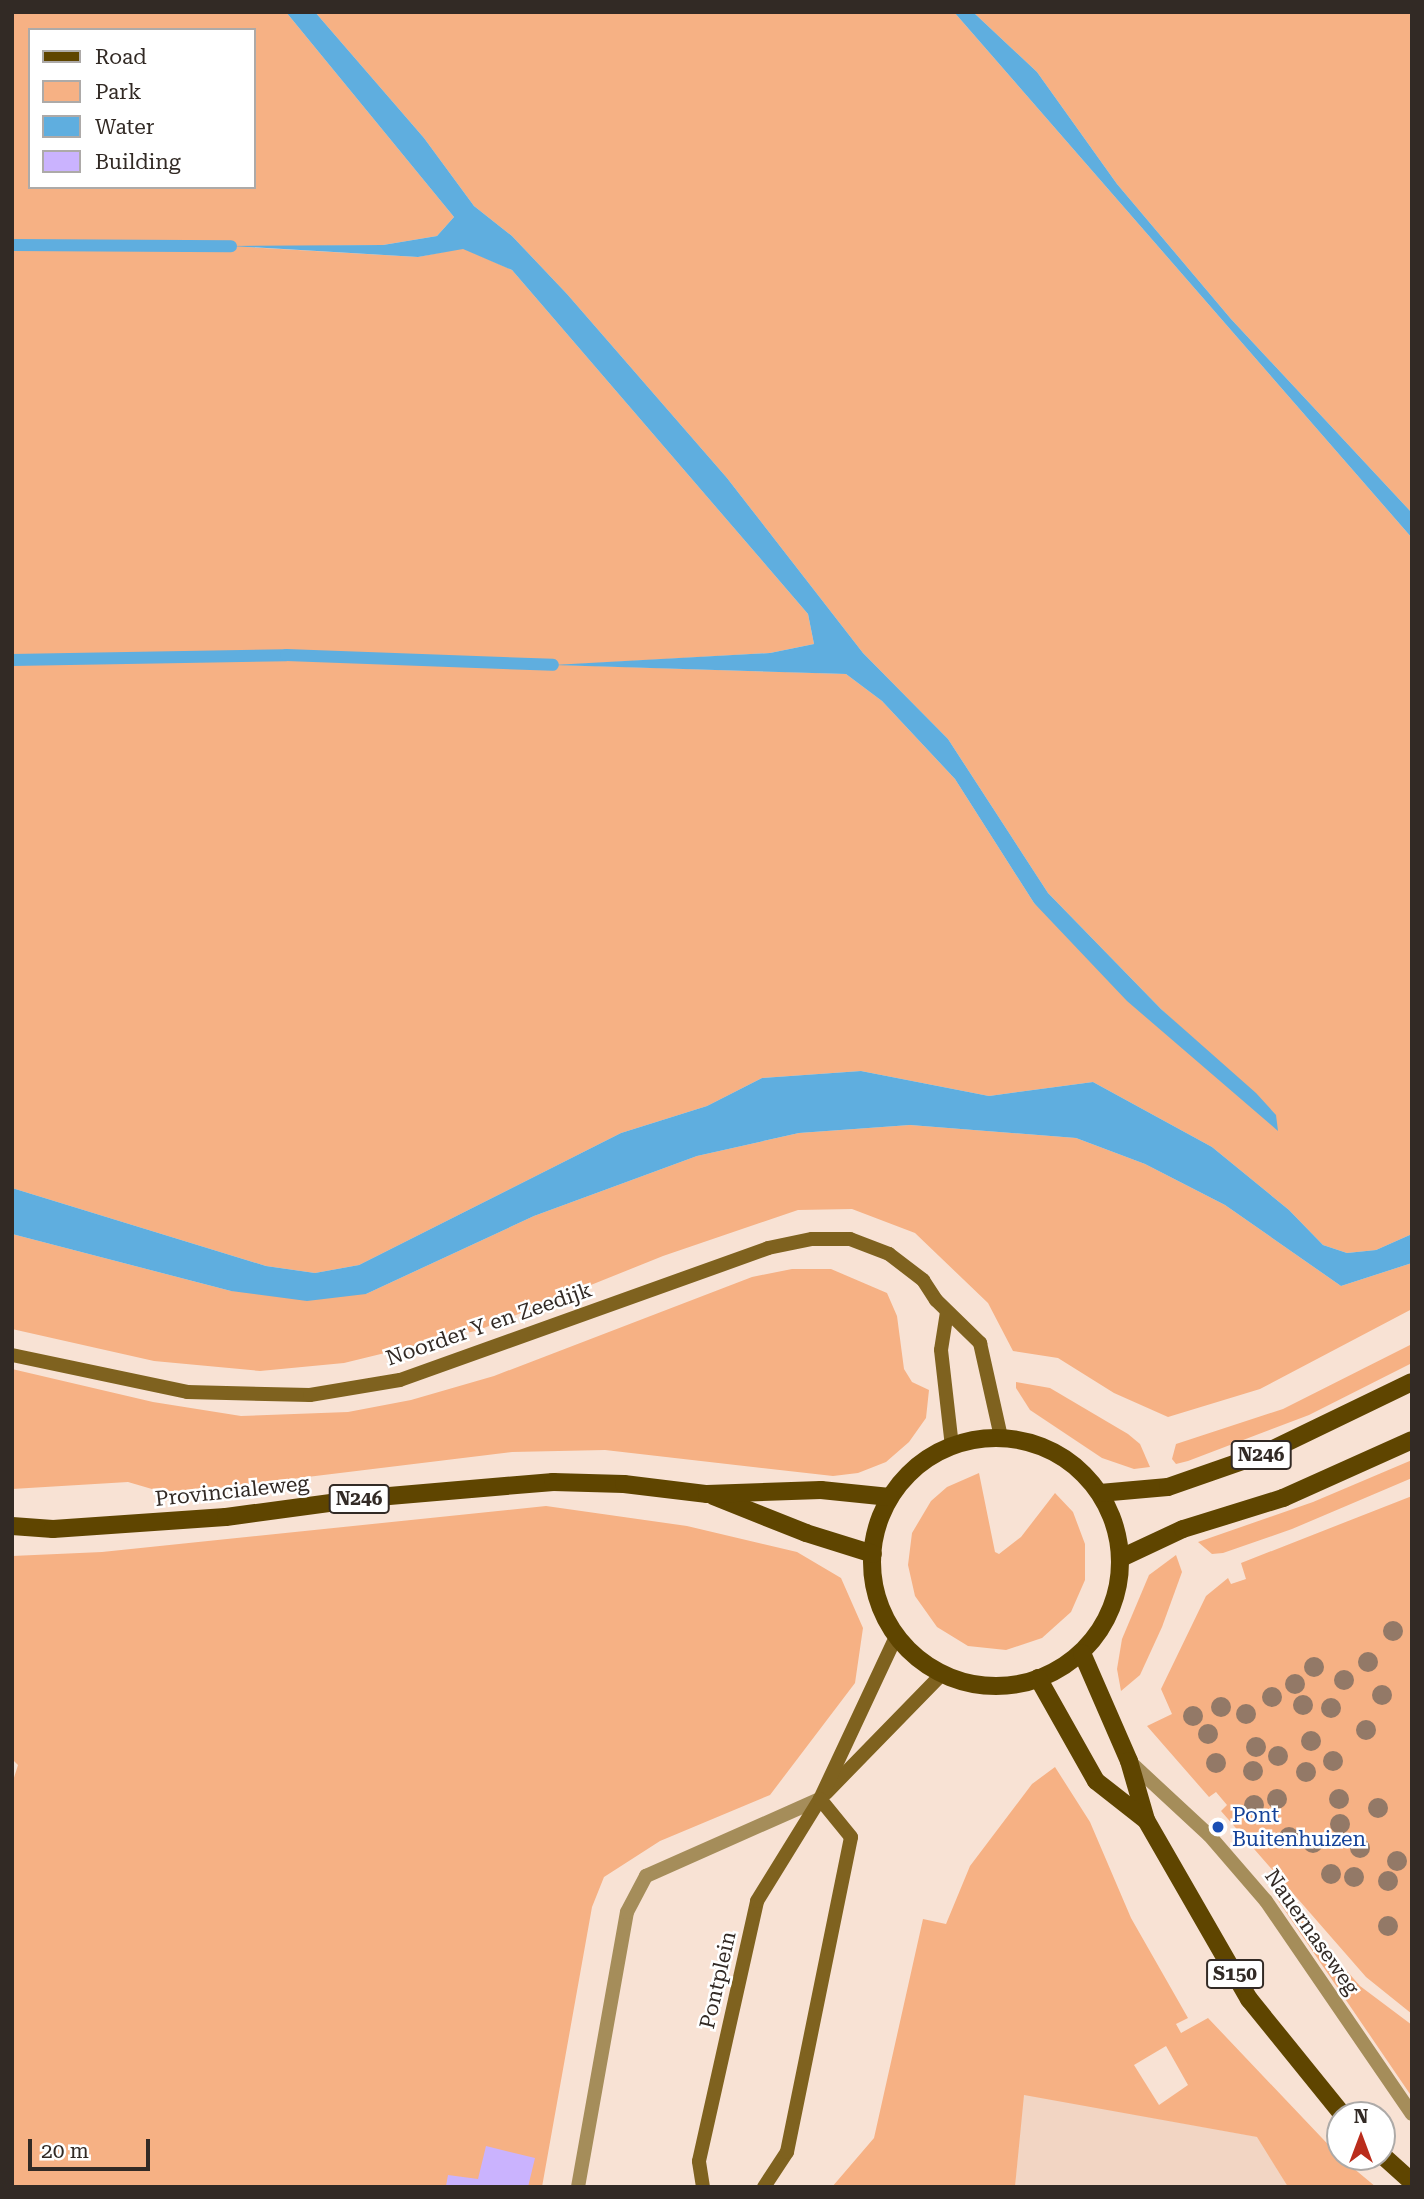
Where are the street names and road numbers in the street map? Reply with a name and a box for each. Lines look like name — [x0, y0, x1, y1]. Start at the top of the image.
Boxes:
street label: Noorder Y en Zeedijk — [383, 1277, 595, 1371]
road number: N246 — [1230, 1440, 1292, 1470]
street label: Provincialeweg — [154, 1470, 310, 1512]
road number: N246 — [328, 1484, 390, 1514]
street label: Nauernaseweg — [1259, 1864, 1365, 2000]
street label: Pontplein — [695, 1929, 741, 2031]
road number: S150 — [1205, 1958, 1265, 1990]

